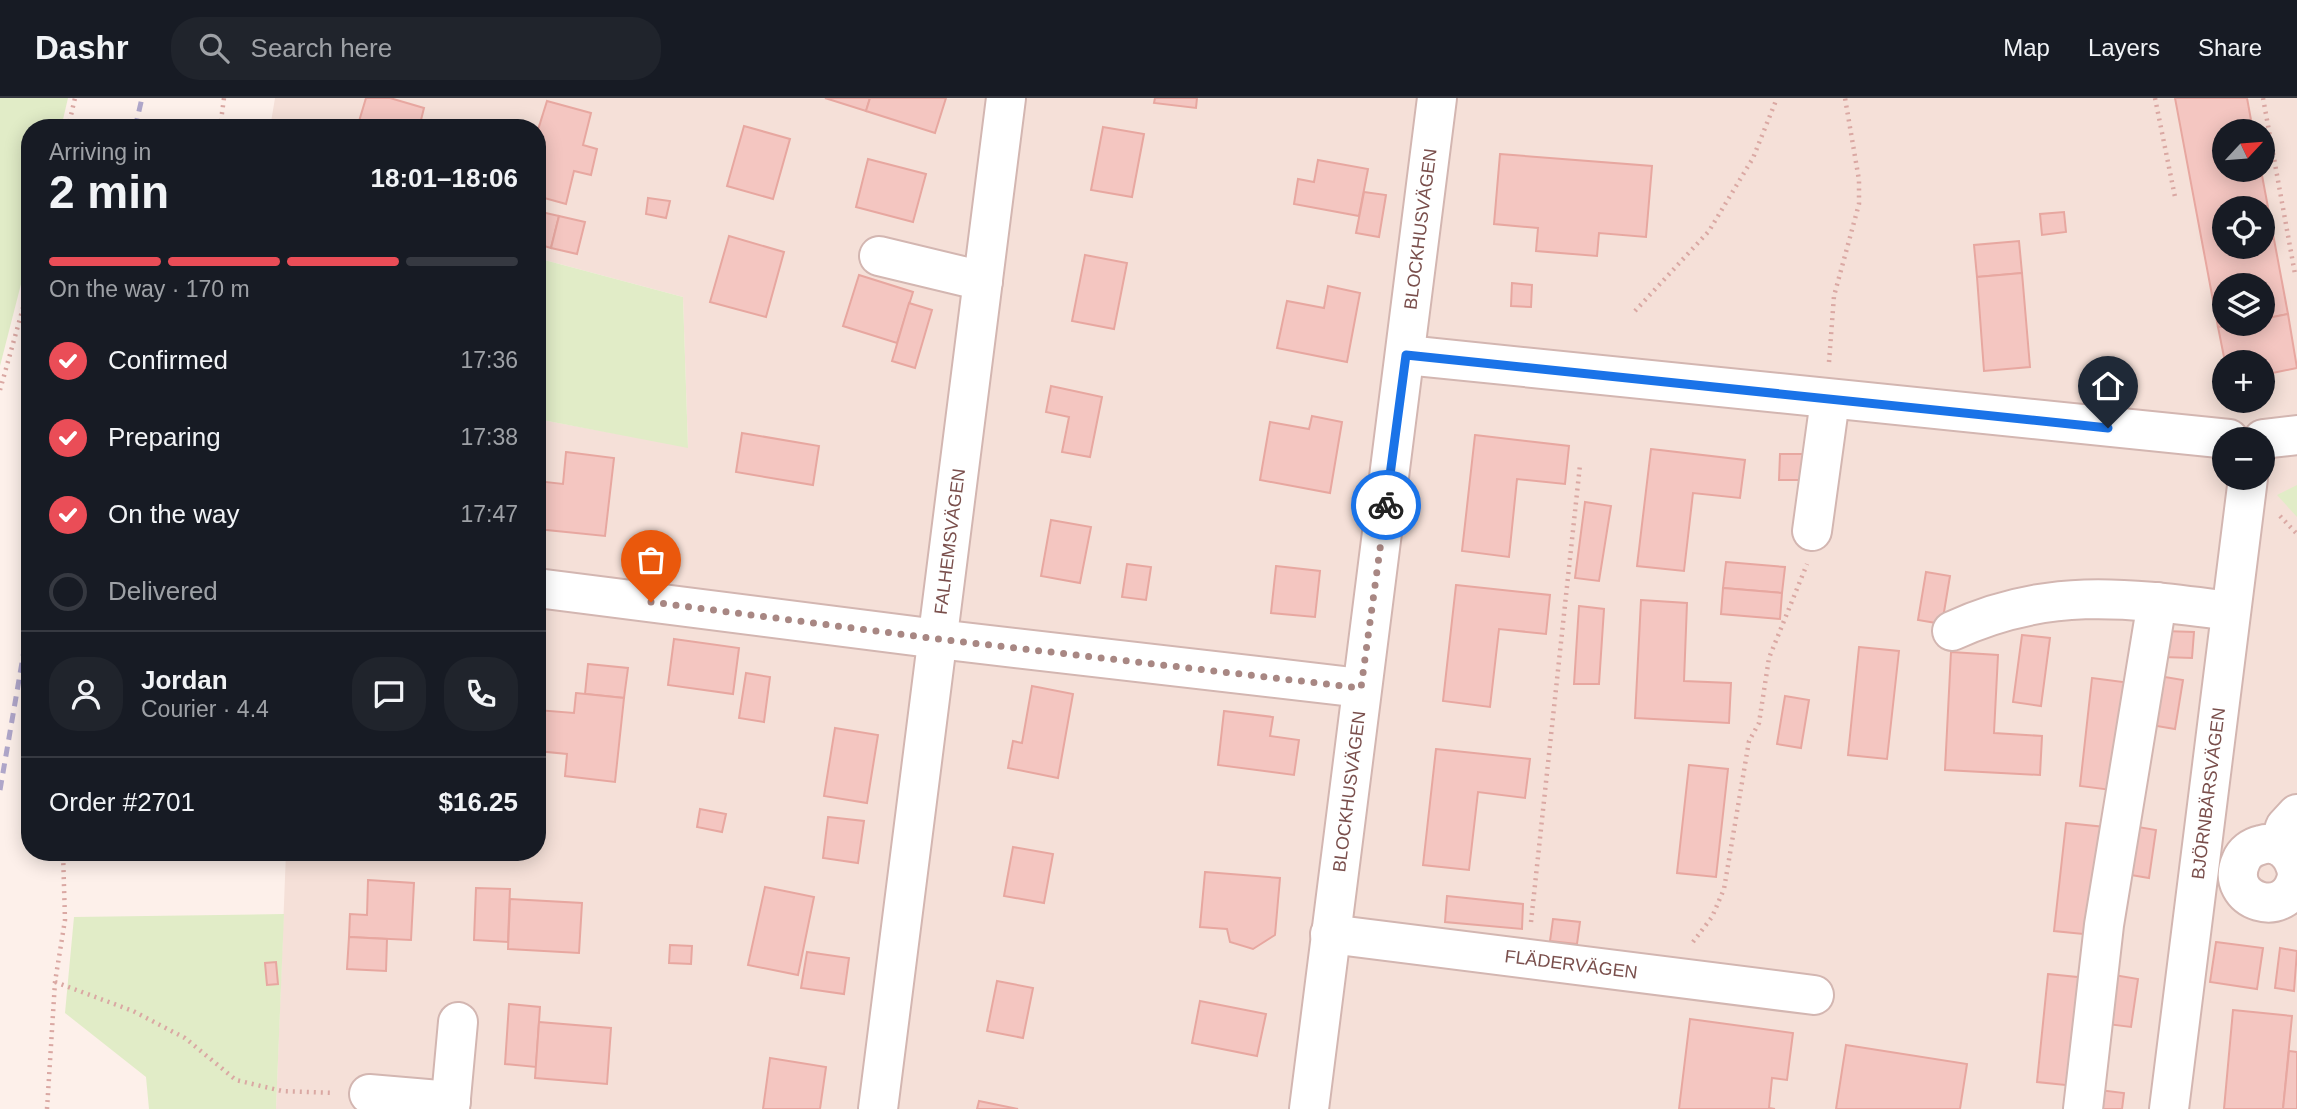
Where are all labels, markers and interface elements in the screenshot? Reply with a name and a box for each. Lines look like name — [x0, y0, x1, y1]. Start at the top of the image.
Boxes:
search box — [171, 17, 661, 80]
text: Dashr — [35, 29, 129, 66]
icon: search — [195, 29, 233, 67]
text: Search here — [251, 33, 392, 63]
text: Map — [2003, 34, 2050, 61]
text: Layers — [2088, 34, 2160, 61]
text: Share — [2198, 34, 2262, 61]
north arrow — [2212, 119, 2275, 182]
map controls — [2212, 119, 2275, 490]
text: Arriving in — [49, 139, 151, 165]
street label: BLOCKHUSVÄGEN — [1400, 147, 1441, 311]
text: 18:01–18:06 — [371, 163, 518, 193]
text: 2 min — [49, 166, 169, 218]
button: locate — [2212, 196, 2275, 259]
button: layers — [2212, 273, 2275, 336]
text: On the way · 170 m — [49, 276, 250, 302]
icon: check — [49, 342, 87, 380]
text: Confirmed — [108, 345, 228, 375]
text: 17:36 — [460, 347, 518, 373]
button: + — [2212, 350, 2275, 413]
pin — [2078, 356, 2138, 428]
icon: home — [2089, 367, 2127, 405]
icon: check — [49, 419, 87, 457]
text: Preparing — [108, 422, 221, 452]
text: 17:38 — [460, 424, 518, 450]
button: − — [2212, 427, 2275, 490]
street label: FALHEMSVÄGEN — [931, 467, 969, 616]
courier — [1351, 470, 1421, 540]
icon: bike — [1367, 486, 1405, 524]
icon: check — [49, 496, 87, 534]
text: On the way — [108, 499, 240, 529]
text: 17:47 — [460, 501, 518, 527]
pin — [621, 530, 681, 602]
icon: bag — [632, 541, 670, 579]
text: Delivered — [108, 576, 218, 606]
button: person — [49, 657, 123, 731]
button: chat — [352, 657, 426, 731]
button: phone — [444, 657, 518, 731]
text: Jordan — [141, 665, 228, 695]
text: Courier · 4.4 — [141, 696, 269, 722]
street label: BJÖRNBÄRSVÄGEN — [2188, 706, 2229, 881]
street label: BLOCKHUSVÄGEN — [1329, 710, 1369, 873]
text: Order #2701 — [49, 787, 195, 817]
text: $16.25 — [438, 787, 518, 817]
street label: FLÄDERVÄGEN — [1503, 946, 1639, 983]

